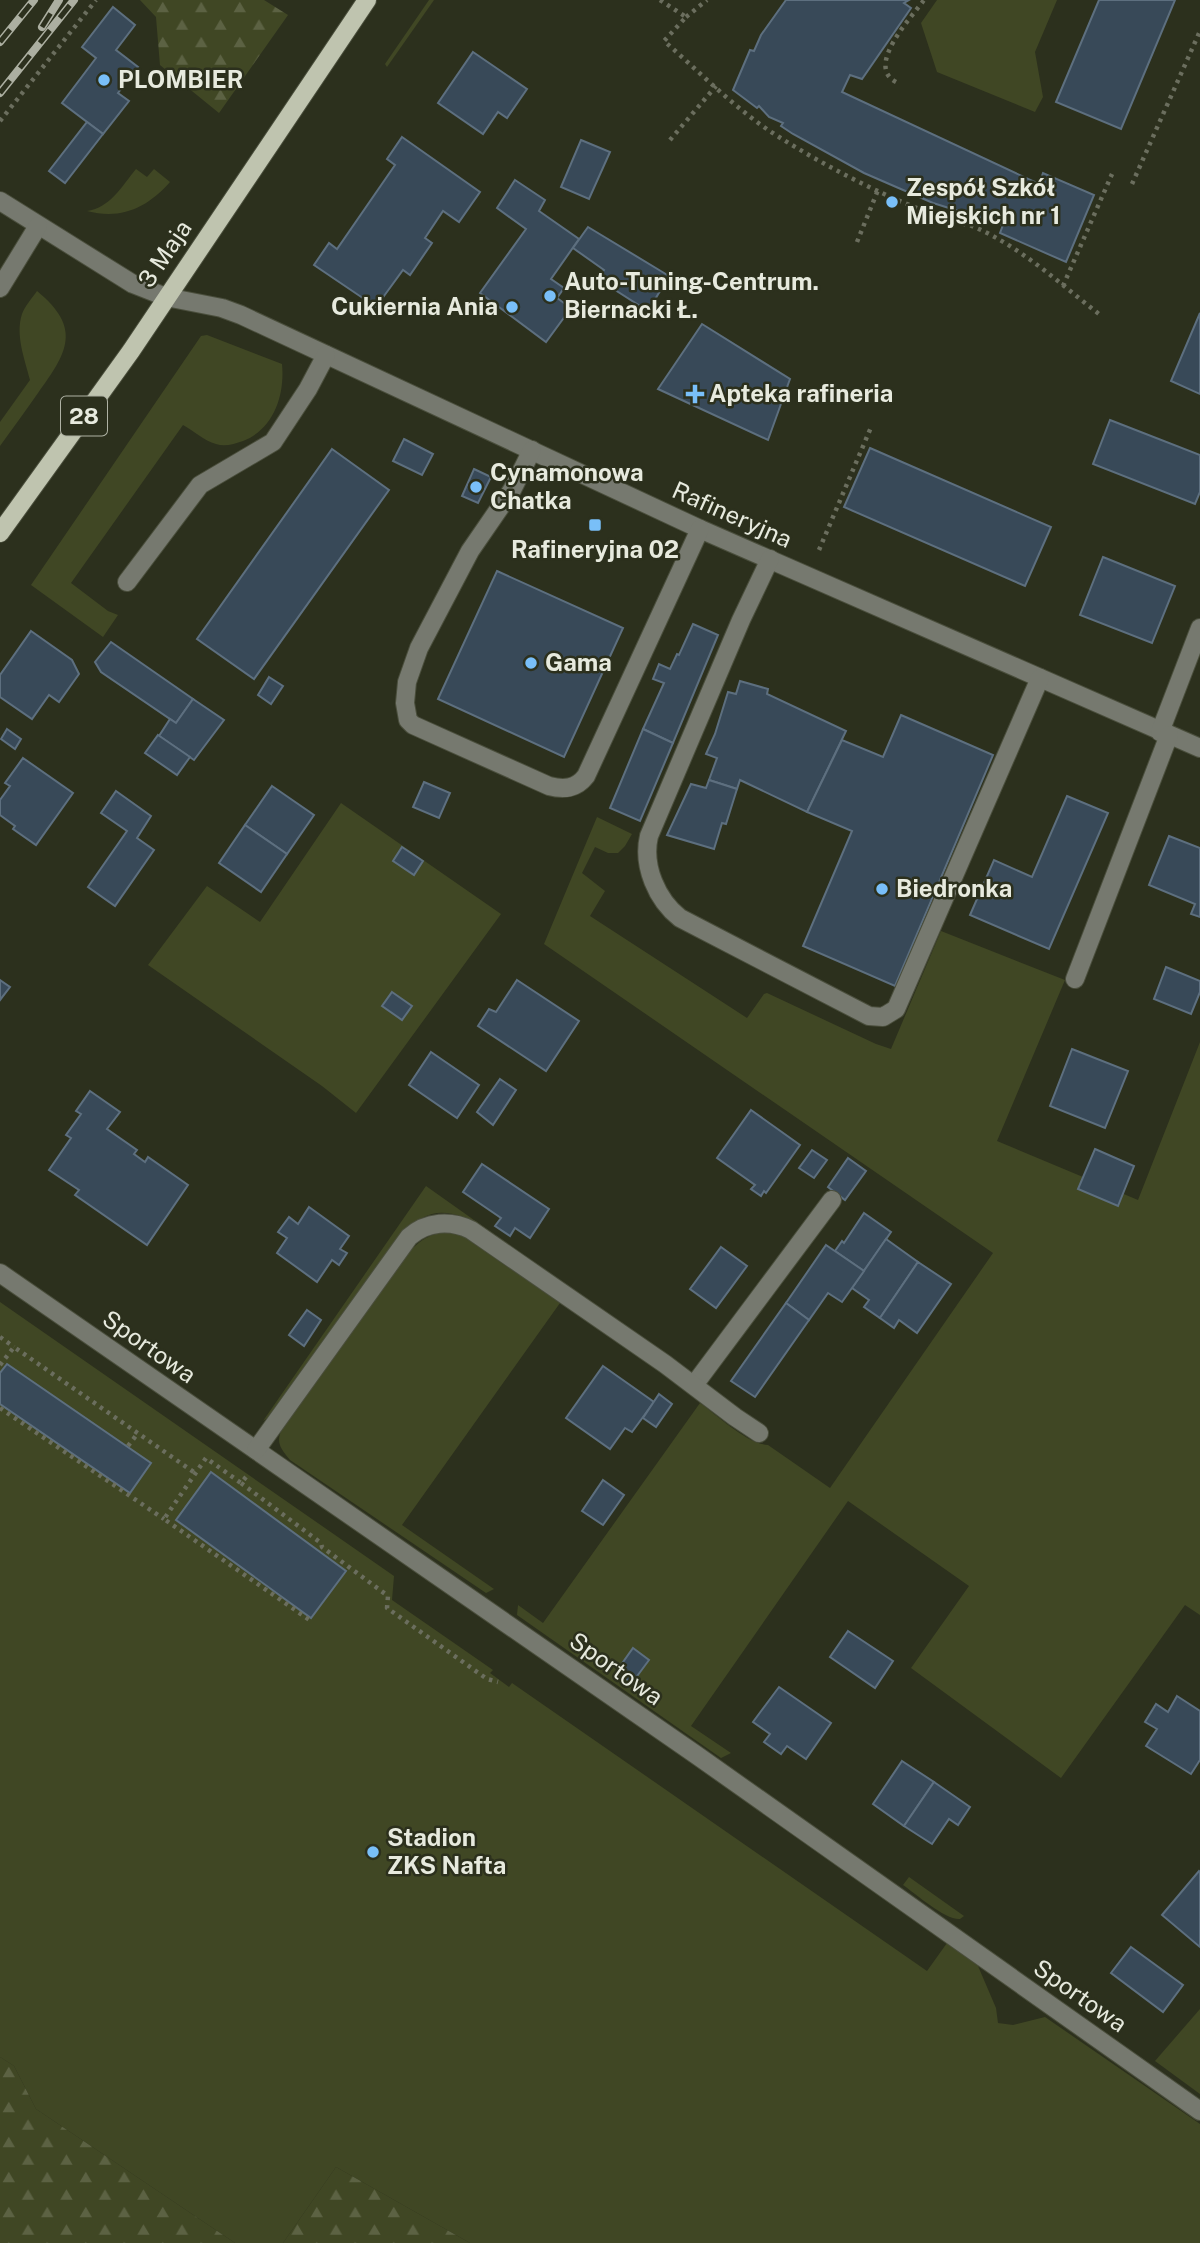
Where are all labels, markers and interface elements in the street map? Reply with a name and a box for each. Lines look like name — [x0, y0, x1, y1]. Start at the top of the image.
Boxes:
place label: PLOMBIER — [118, 65, 243, 93]
marker: PLOMBIER — [96, 72, 112, 88]
place label: Zespół Szkół Miejskich nr 1 — [906, 173, 1061, 229]
marker: Zespół Szkół Miejskich nr 1 — [884, 194, 900, 210]
street label: 3 Maja — [132, 215, 197, 292]
place label: Auto-Tuning-Centrum. Biernacki Ł. — [564, 267, 819, 323]
marker: Auto-Tuning-Centrum. Biernacki Ł. — [542, 288, 558, 304]
place label: Cukiernia Ania — [331, 292, 498, 320]
marker: Cukiernia Ania — [504, 299, 520, 315]
place label: Apteka rafineria — [709, 379, 893, 407]
marker: Apteka rafineria — [687, 386, 703, 402]
road number: 28 — [61, 396, 107, 436]
place label: Cynamonowa Chatka — [490, 458, 644, 514]
street label: Rafineryjna — [668, 475, 797, 553]
marker: Cynamonowa Chatka — [468, 479, 484, 495]
marker: Rafineryjna 02 — [587, 517, 603, 533]
place label: Rafineryjna 02 — [511, 535, 679, 563]
place label: Gama — [545, 648, 612, 676]
marker: Gama — [523, 655, 539, 671]
place label: Biedronka — [896, 874, 1012, 902]
marker: Biedronka — [874, 881, 890, 897]
street label: Sportowa — [98, 1304, 201, 1388]
street label: Sportowa — [565, 1626, 668, 1710]
place label: Stadion ZKS Nafta — [387, 1823, 506, 1879]
marker: Stadion ZKS Nafta — [365, 1844, 381, 1860]
street label: Sportowa — [1029, 1953, 1132, 2037]

